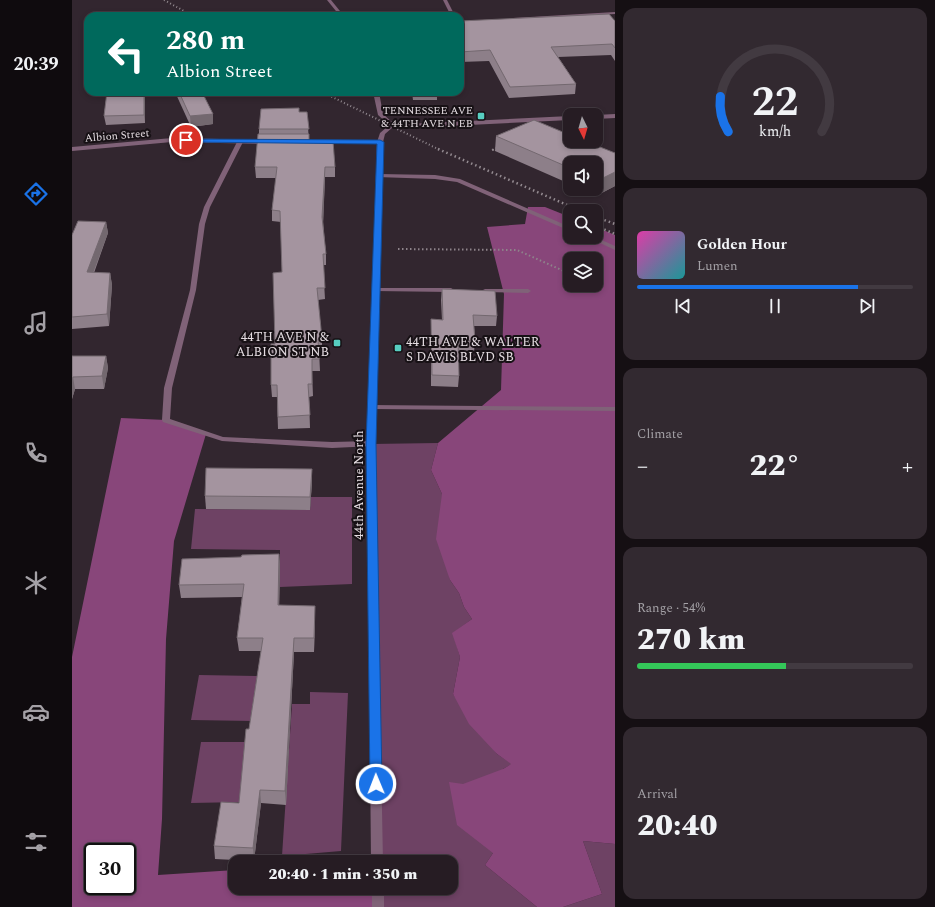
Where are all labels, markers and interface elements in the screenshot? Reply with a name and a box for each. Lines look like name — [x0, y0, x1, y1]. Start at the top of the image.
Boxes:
text: 280 m — [166, 19, 245, 62]
icon: left — [100, 28, 152, 80]
text: 20:39 — [13, 51, 59, 78]
text: Albion Street — [166, 58, 272, 85]
text: 22 — [752, 71, 798, 134]
place label: TENNESSEE AVE & 44TH AVE N EB — [381, 102, 473, 132]
north arrow — [563, 108, 603, 148]
map controls — [563, 108, 603, 292]
marker: TENNESSEE AVE & 44TH AVE N EB — [476, 111, 486, 121]
text: km/h — [759, 120, 791, 142]
pin — [169, 123, 203, 157]
street label: Albion Street — [84, 124, 150, 147]
icon: arrive — [175, 129, 197, 151]
button: sound — [563, 156, 603, 196]
icon: directions — [22, 180, 50, 208]
button: search — [563, 204, 603, 244]
text: Golden Hour — [697, 233, 787, 256]
button: layers — [563, 252, 603, 292]
text: Lumen — [697, 256, 738, 276]
icon: previous — [672, 295, 694, 317]
icon: pause — [764, 295, 786, 317]
icon: next — [856, 295, 878, 317]
icon: music — [22, 309, 50, 337]
place label: 44TH AVE N & ALBION ST NB — [236, 327, 330, 362]
place label: 44TH AVE & WALTER S DAVIS BLVD SB — [406, 332, 540, 367]
marker: 44TH AVE N & ALBION ST NB — [332, 338, 342, 348]
marker: 44TH AVE & WALTER S DAVIS BLVD SB — [393, 343, 403, 353]
text: Climate — [637, 424, 683, 444]
street label: 44th Avenue North — [349, 430, 369, 540]
icon: phone — [22, 439, 50, 467]
text: 22° — [750, 443, 801, 489]
text: − — [637, 450, 648, 483]
text: + — [902, 450, 913, 483]
icon: climate — [22, 569, 50, 597]
text: Range · 54% — [637, 598, 705, 618]
text: 270 km — [637, 617, 745, 663]
icon: car — [22, 698, 50, 726]
position arrow — [355, 763, 397, 805]
text: Arrival — [637, 784, 678, 804]
text: 20:40 — [637, 803, 717, 849]
icon: filters — [22, 828, 50, 856]
speed limit sign: 30 — [84, 843, 136, 895]
text: 20:40 · 1 min · 350 m — [269, 863, 417, 886]

